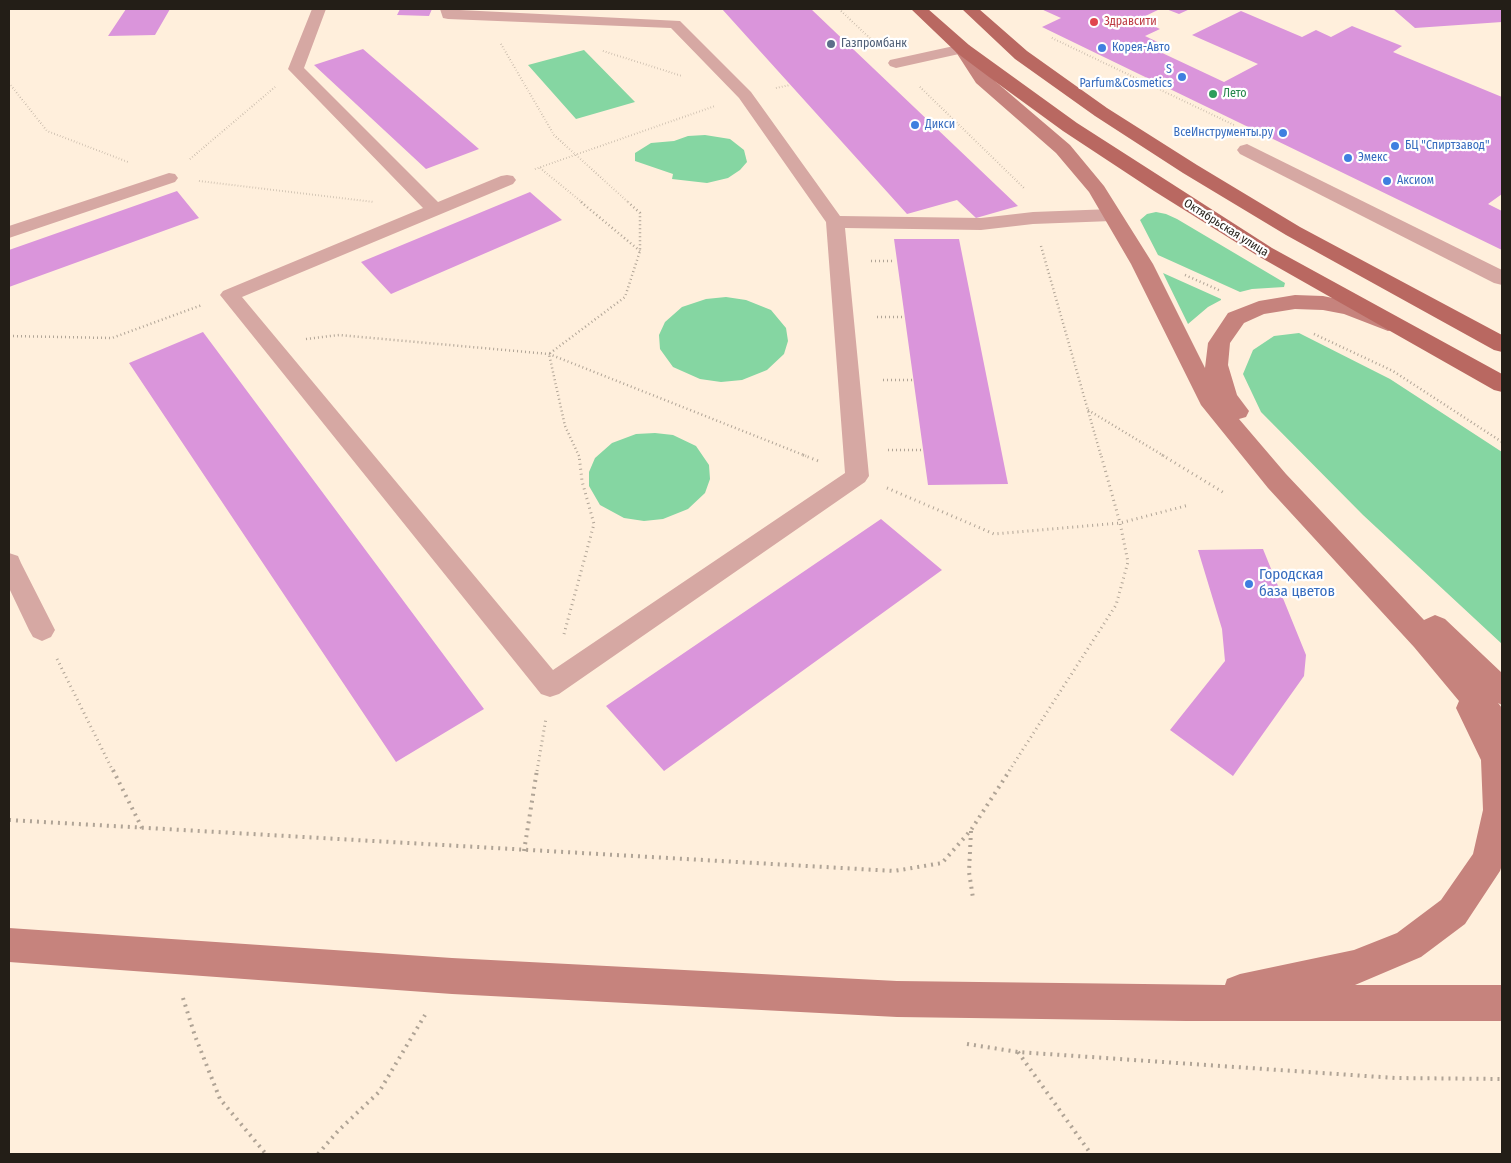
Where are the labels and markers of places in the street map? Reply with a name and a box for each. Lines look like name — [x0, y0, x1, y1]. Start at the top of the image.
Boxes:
place label: Здравсити — [1104, 15, 1157, 29]
marker: Здравсити — [1088, 16, 1100, 28]
place label: Газпромбанк — [841, 37, 907, 51]
marker: Газпромбанк — [825, 38, 837, 50]
place label: Корея-Авто — [1112, 41, 1170, 55]
marker: Корея-Авто — [1096, 42, 1108, 54]
place label: S Parfum&Cosmetics — [1079, 63, 1172, 91]
marker: S Parfum&Cosmetics — [1176, 71, 1188, 83]
place label: Лето — [1223, 87, 1247, 101]
marker: Лето — [1207, 88, 1219, 100]
place label: Дикси — [925, 118, 955, 132]
marker: Дикси — [909, 119, 921, 131]
place label: ВсеИнструменты.ру — [1174, 126, 1273, 140]
marker: ВсеИнструменты.ру — [1277, 127, 1289, 139]
place label: БЦ "Спиртзавод" — [1405, 139, 1489, 153]
marker: БЦ "Спиртзавод" — [1389, 140, 1401, 152]
place label: Эмекс — [1358, 151, 1388, 165]
marker: Эмекс — [1342, 152, 1354, 164]
place label: Аксиом — [1397, 174, 1434, 188]
marker: Аксиом — [1381, 175, 1393, 187]
place label: Городская база цветов — [1259, 566, 1335, 601]
marker: Городская база цветов — [1243, 578, 1255, 590]

